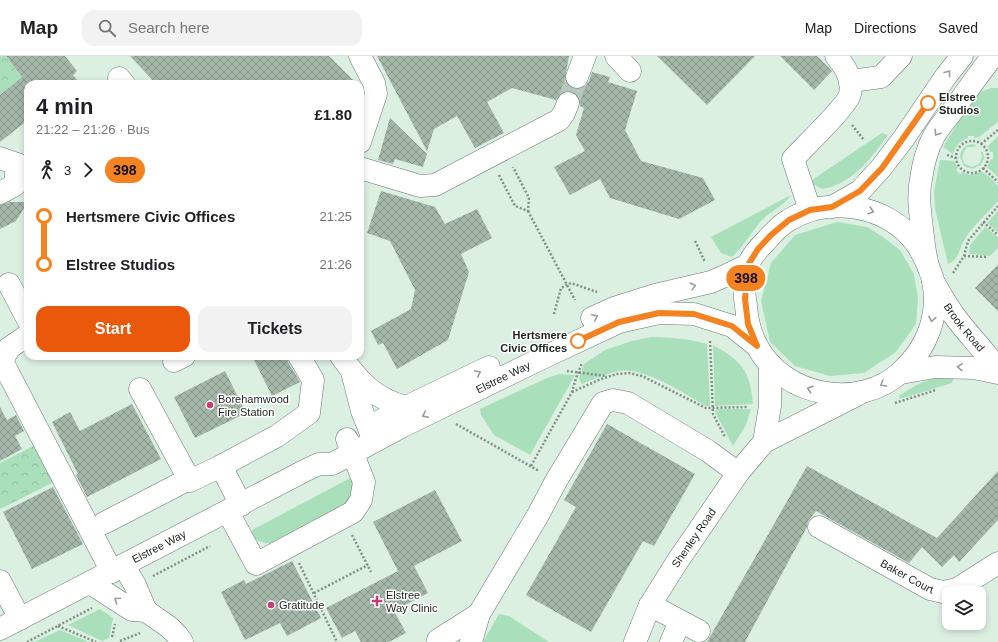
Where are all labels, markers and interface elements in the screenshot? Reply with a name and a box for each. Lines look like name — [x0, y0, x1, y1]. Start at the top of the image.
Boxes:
search box — [82, 10, 362, 46]
text: Map — [20, 17, 58, 38]
icon: search — [96, 17, 118, 39]
text: Search here — [128, 19, 210, 36]
text: Map — [805, 20, 832, 36]
text: Directions — [854, 20, 916, 36]
text: Saved — [938, 20, 978, 36]
one-way arrow — [944, 71, 951, 78]
place label: Elstree Studios — [939, 91, 979, 116]
text: 4 min — [36, 94, 93, 119]
marker: Elstree Studios — [920, 95, 936, 111]
text: £1.80 — [314, 106, 352, 123]
text: 21:22 – 21:26 · Bus — [36, 122, 149, 137]
one-way arrow — [934, 129, 942, 136]
icon: walk — [36, 159, 58, 181]
icon: forward — [77, 159, 99, 181]
text: 398 — [113, 162, 137, 178]
text: 3 — [64, 163, 71, 178]
one-way arrow — [867, 206, 874, 215]
text: Hertsmere Civic Offices — [66, 208, 235, 225]
text: 21:25 — [319, 209, 352, 224]
text: Elstree Studios — [66, 256, 175, 273]
text: 21:26 — [319, 257, 352, 272]
line badge: 398 — [723, 265, 769, 291]
text: 398 — [734, 270, 758, 286]
one-way arrow — [689, 282, 696, 291]
street label: Brook Road — [942, 301, 987, 354]
button: Start — [36, 306, 190, 352]
button: Tickets — [198, 306, 352, 352]
one-way arrow — [591, 314, 598, 322]
one-way arrow — [928, 316, 937, 323]
place label: Hertsmere Civic Offices — [500, 329, 567, 354]
marker: Hertsmere Civic Offices — [570, 333, 586, 349]
street label: Elstree Way — [474, 359, 533, 395]
one-way arrow — [957, 363, 963, 372]
one-way arrow — [473, 370, 481, 378]
one-way arrow — [880, 380, 887, 387]
one-way arrow — [807, 385, 814, 394]
place label: Borehamwood Fire Station — [218, 393, 289, 418]
marker: Borehamwood Fire Station — [205, 400, 215, 410]
one-way arrow — [422, 410, 430, 418]
street label: Shenley Road — [669, 506, 718, 570]
street label: Elstree Way — [130, 527, 188, 565]
street label: Baker Court — [879, 557, 935, 596]
map controls — [942, 586, 986, 630]
button: layers — [942, 586, 986, 630]
place label: Elstree Way Clinic — [386, 589, 438, 614]
marker: Elstree Way Clinic — [371, 595, 383, 607]
one-way arrow — [114, 597, 121, 605]
place label: Gratitude — [279, 599, 324, 611]
marker: Gratitude — [266, 600, 276, 610]

